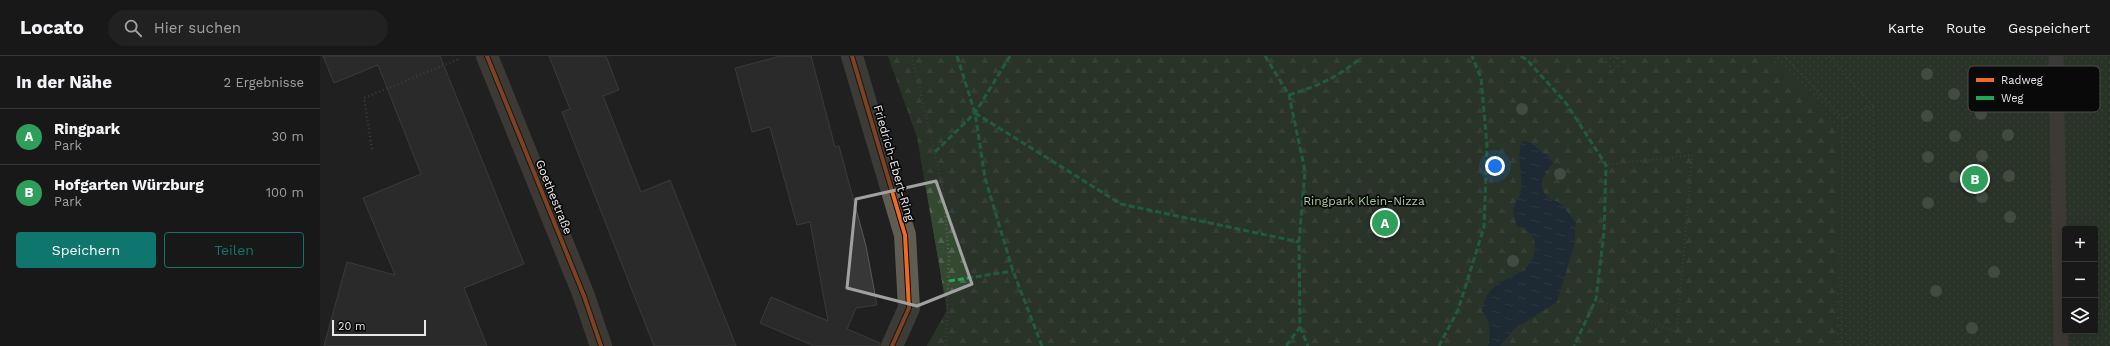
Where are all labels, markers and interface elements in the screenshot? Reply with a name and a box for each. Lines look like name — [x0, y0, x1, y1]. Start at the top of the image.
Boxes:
search box — [108, 10, 388, 46]
text: Locato — [20, 16, 84, 39]
icon: search — [122, 17, 144, 39]
text: Hier suchen — [154, 19, 241, 37]
text: Karte — [1888, 20, 1924, 36]
text: Route — [1946, 20, 1986, 36]
text: Gespeichert — [2008, 20, 2090, 36]
legend — [1968, 66, 2100, 112]
text: In der Nähe — [16, 72, 112, 92]
text: Radweg — [2001, 74, 2043, 87]
text: 2 Ergebnisse — [223, 75, 304, 90]
text: Weg — [2001, 92, 2024, 105]
street label: Friedrich-Ebert-Ring — [871, 103, 917, 223]
text: Ringpark — [54, 120, 120, 138]
text: A — [25, 129, 33, 144]
text: 30 m — [272, 129, 304, 144]
text: Park — [54, 138, 82, 153]
your location — [1485, 156, 1505, 176]
street label: Goethestraße — [533, 158, 575, 236]
pin: B — [1962, 164, 1988, 194]
text: Hofgarten Würzburg — [54, 176, 204, 194]
text: B — [25, 185, 33, 200]
text: 100 m — [266, 185, 304, 200]
text: Park — [54, 194, 82, 209]
park label: Ringpark Klein-Nizza — [1303, 194, 1425, 208]
pin: A — [1372, 208, 1398, 238]
map controls — [2062, 226, 2098, 334]
button: + — [2062, 226, 2098, 262]
button: Speichern — [16, 232, 156, 268]
button: Teilen — [164, 232, 304, 268]
button: − — [2062, 262, 2098, 298]
button: layers — [2062, 298, 2098, 334]
scale bar — [332, 318, 426, 337]
text: 20 m — [338, 320, 366, 333]

